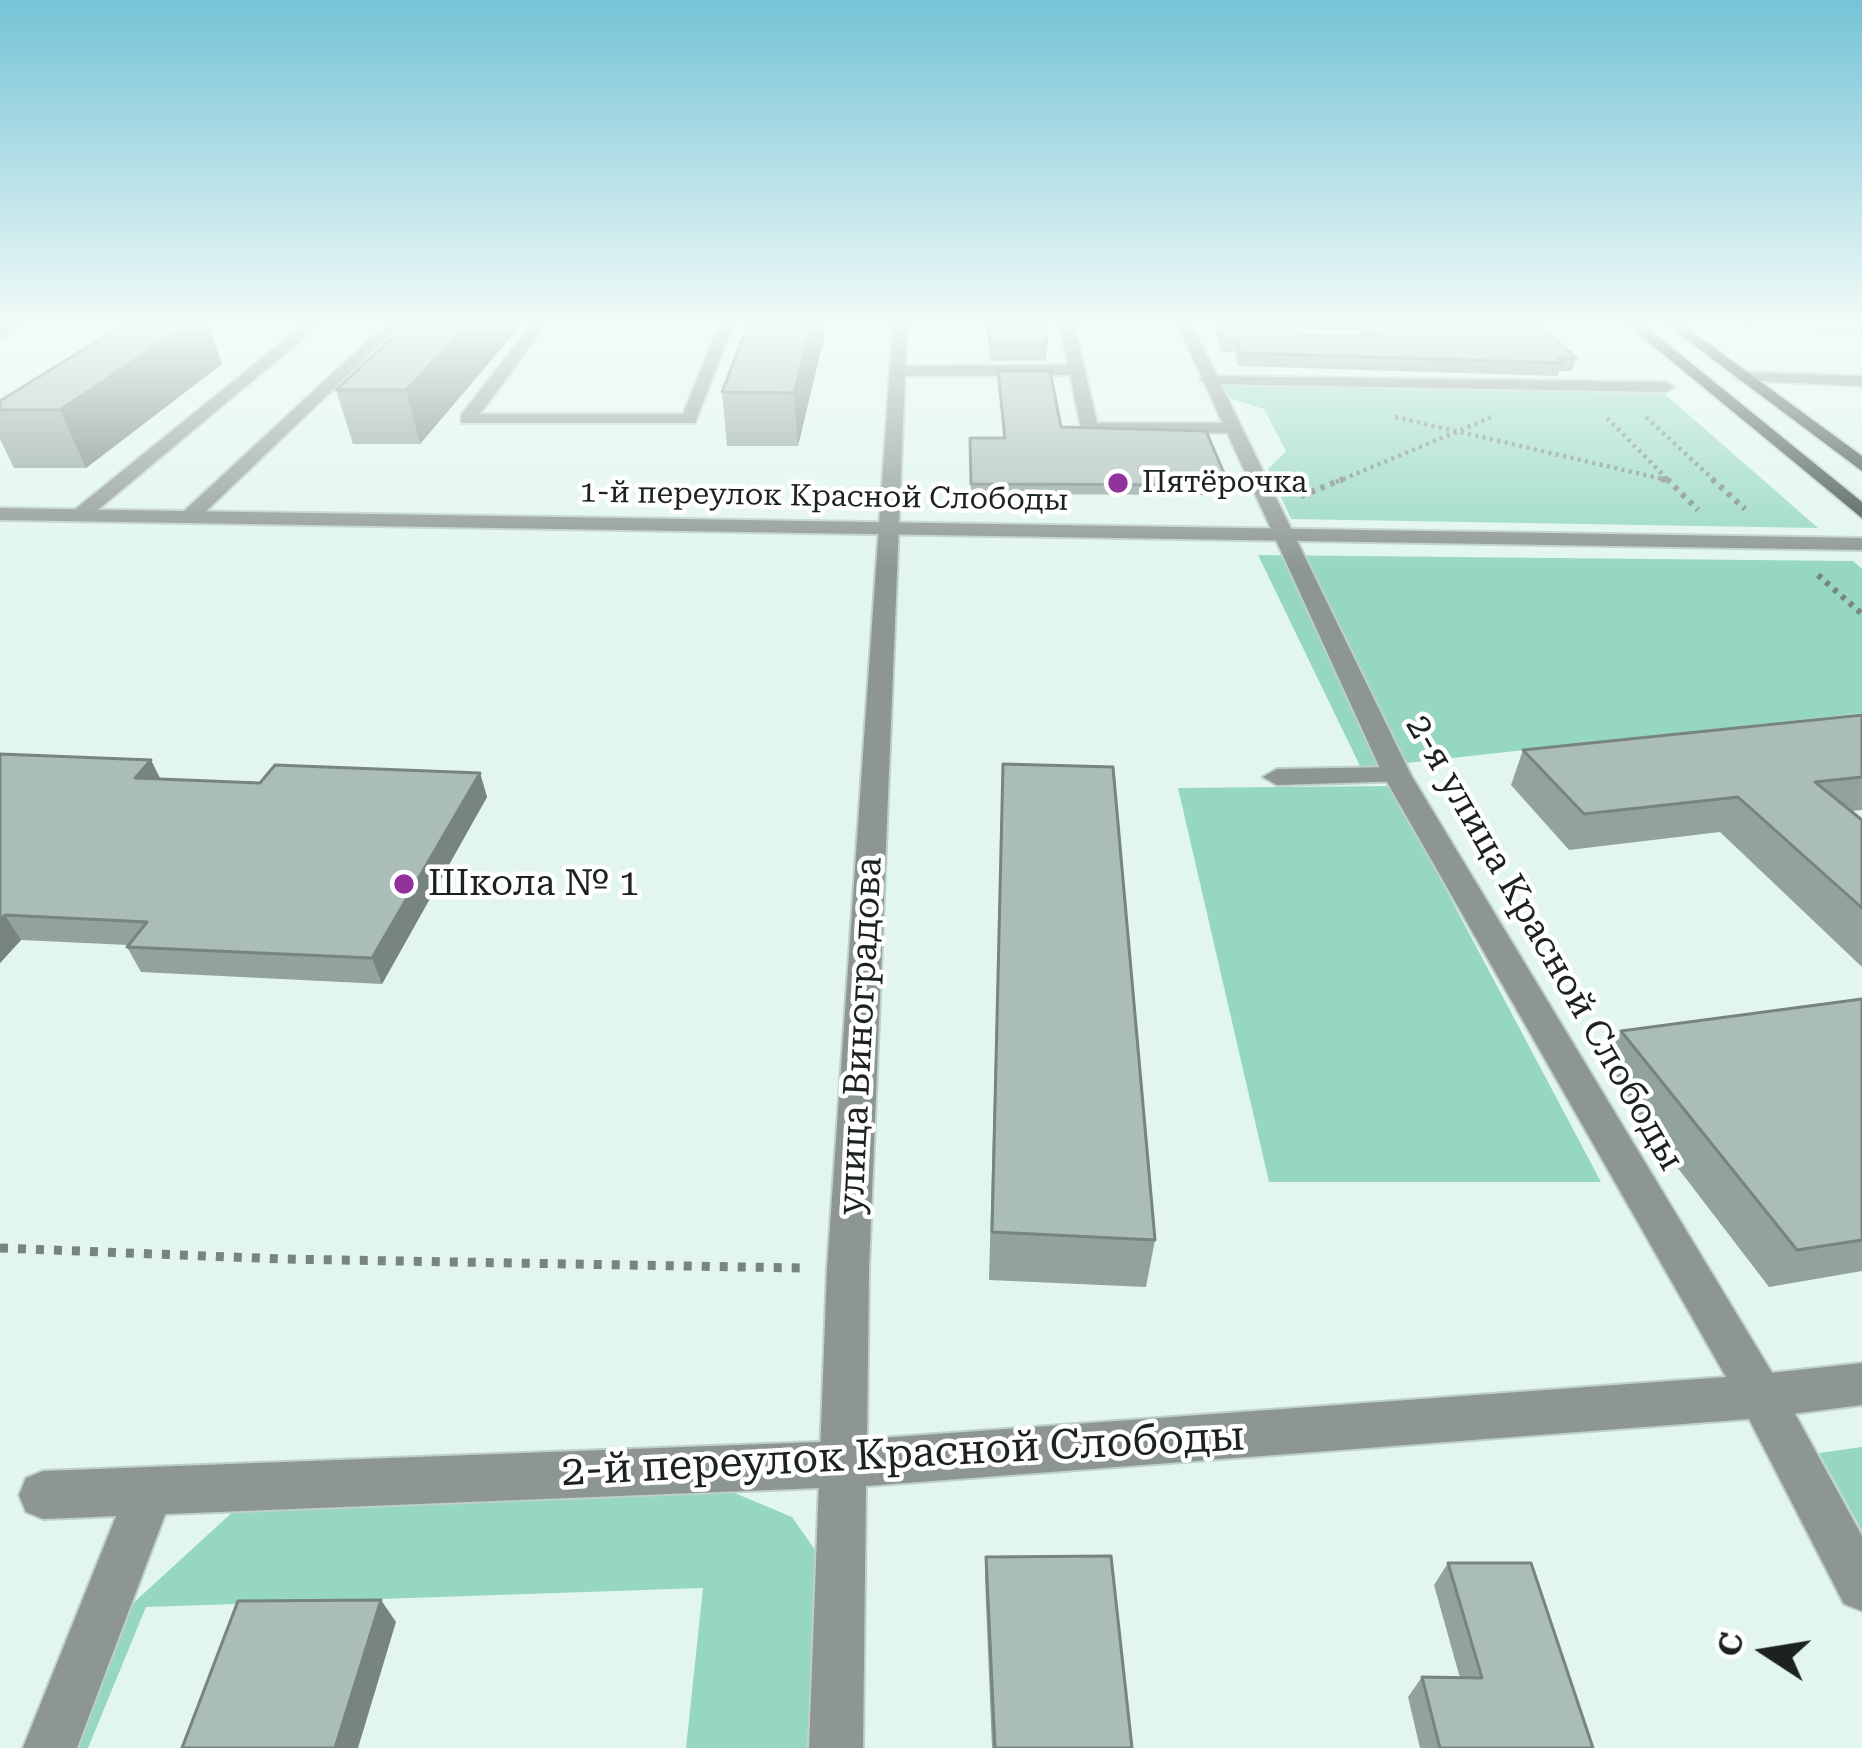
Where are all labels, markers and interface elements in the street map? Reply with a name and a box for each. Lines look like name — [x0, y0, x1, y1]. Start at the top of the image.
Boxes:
place label: Пятёрочка — [1142, 465, 1307, 501]
marker: Пятёрочка — [1105, 470, 1131, 496]
street label: 1-й переулок Красной Слободы — [579, 475, 1069, 519]
street label: 2-я улица Красной Слободы — [1396, 708, 1692, 1178]
street label: улица Виноградова — [830, 856, 892, 1216]
place label: Школа № 1 — [428, 862, 639, 906]
marker: Школа № 1 — [391, 871, 417, 897]
street label: 2-й переулок Красной Слободы — [560, 1412, 1246, 1498]
north arrow — [1706, 1592, 1826, 1712]
text: С — [1709, 1629, 1752, 1660]

